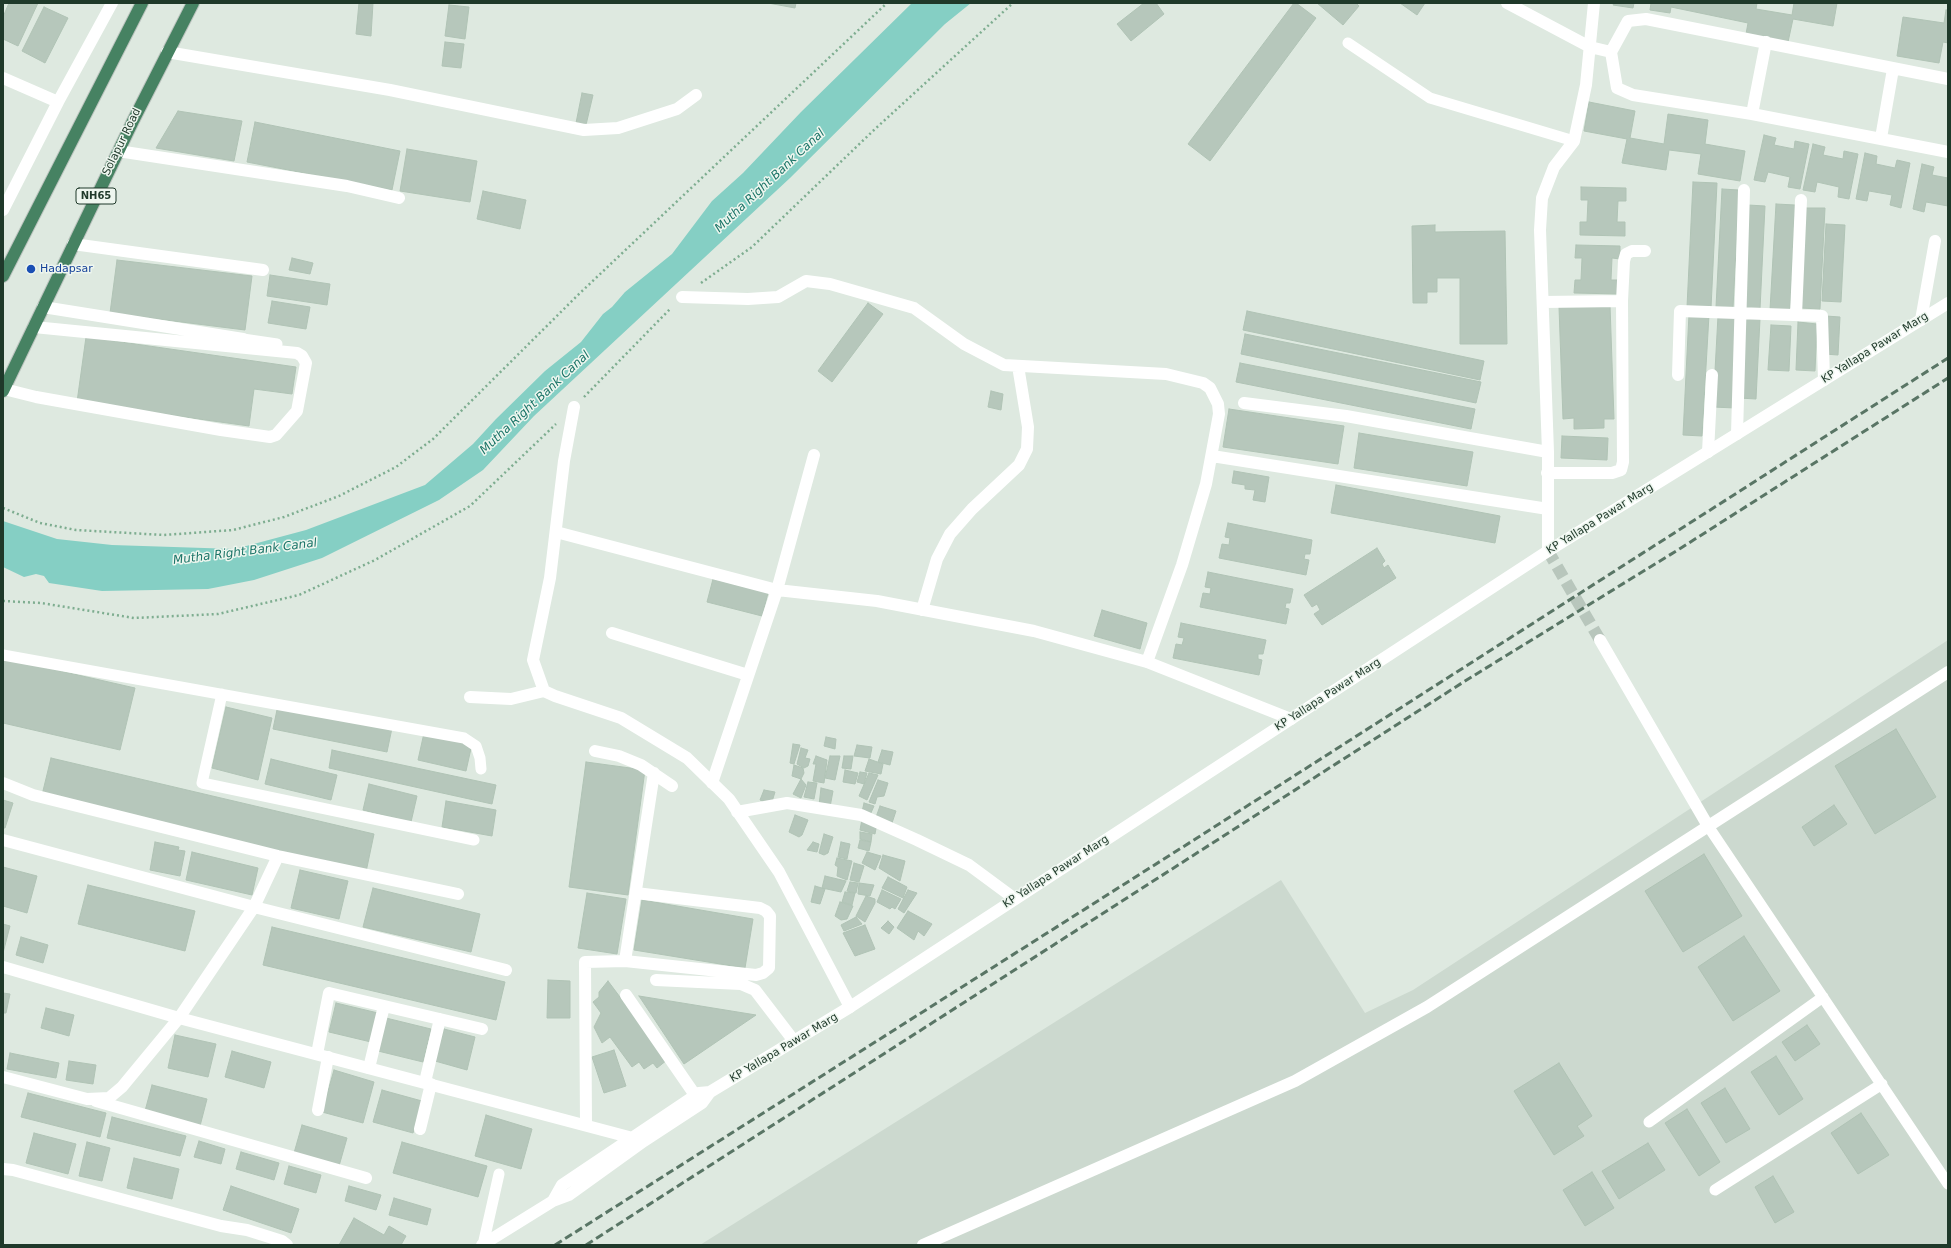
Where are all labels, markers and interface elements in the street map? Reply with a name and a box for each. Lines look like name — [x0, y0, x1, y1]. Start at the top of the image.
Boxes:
street label: Solapur Road — [100, 106, 144, 178]
water label: Mutha Right Bank Canal — [712, 126, 828, 236]
road number: NH65 — [76, 188, 116, 204]
place label: Hadapsar — [40, 262, 93, 276]
marker: Hadapsar — [25, 263, 37, 275]
street label: KP Yallapa Pawar Marg — [1819, 310, 1931, 386]
water label: Mutha Right Bank Canal — [477, 348, 593, 458]
street label: KP Yallapa Pawar Marg — [1544, 481, 1656, 557]
water label: Mutha Right Bank Canal — [172, 536, 318, 568]
street label: KP Yallapa Pawar Marg — [1273, 656, 1383, 734]
street label: KP Yallapa Pawar Marg — [1001, 833, 1111, 911]
street label: KP Yallapa Pawar Marg — [728, 1011, 840, 1085]

